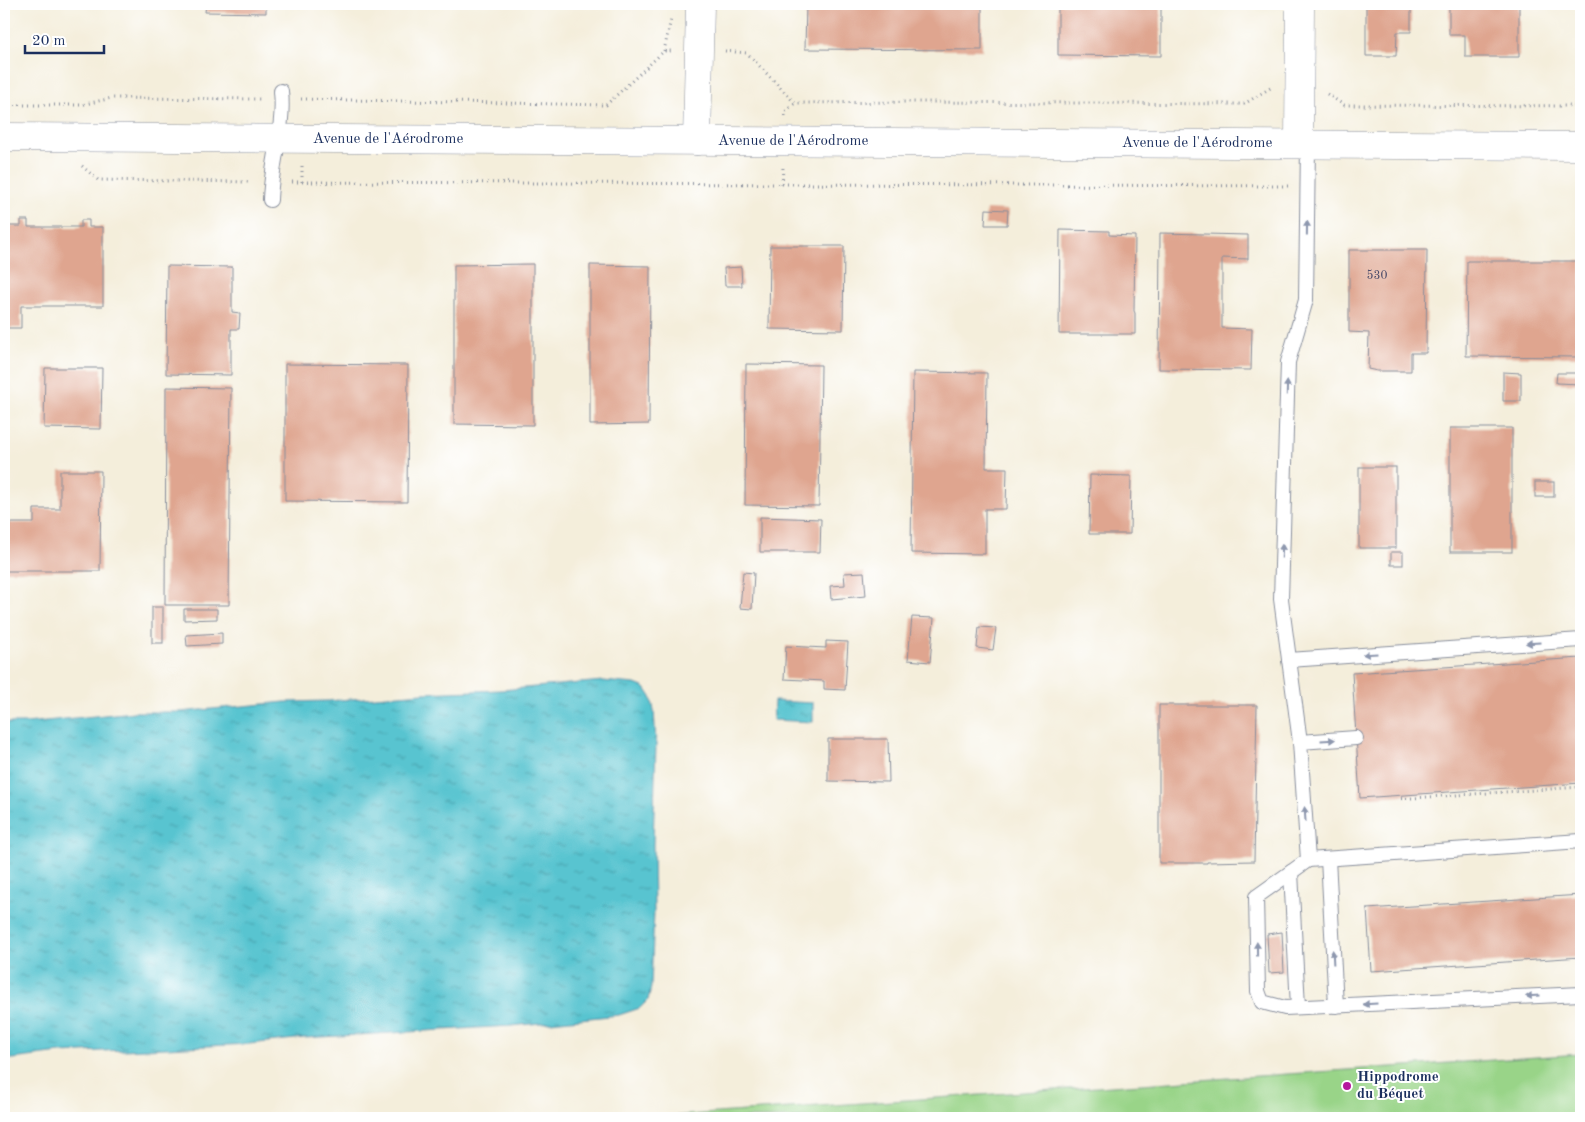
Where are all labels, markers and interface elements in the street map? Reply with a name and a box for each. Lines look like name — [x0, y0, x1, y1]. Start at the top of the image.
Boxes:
scale bar — [25, 22, 104, 54]
text: 20 m — [32, 34, 66, 49]
street label: Avenue de l'Aérodrome — [313, 132, 463, 147]
street label: Avenue de l'Aérodrome — [718, 134, 868, 149]
street label: Avenue de l'Aérodrome — [1122, 136, 1272, 151]
one-way arrow — [1303, 220, 1311, 236]
house number: 530 — [1367, 269, 1387, 282]
one-way arrow — [1283, 380, 1291, 396]
one-way arrow — [1279, 542, 1287, 558]
one-way arrow — [1524, 640, 1540, 648]
one-way arrow — [1362, 651, 1378, 659]
one-way arrow — [1320, 735, 1336, 743]
one-way arrow — [1301, 805, 1309, 821]
one-way arrow — [1253, 941, 1261, 957]
one-way arrow — [1329, 949, 1337, 965]
one-way arrow — [1524, 993, 1540, 1001]
one-way arrow — [1362, 1000, 1378, 1008]
place label: Hippodrome du Béquet — [1357, 1070, 1439, 1102]
marker: Hippodrome du Béquet — [1341, 1080, 1353, 1092]

